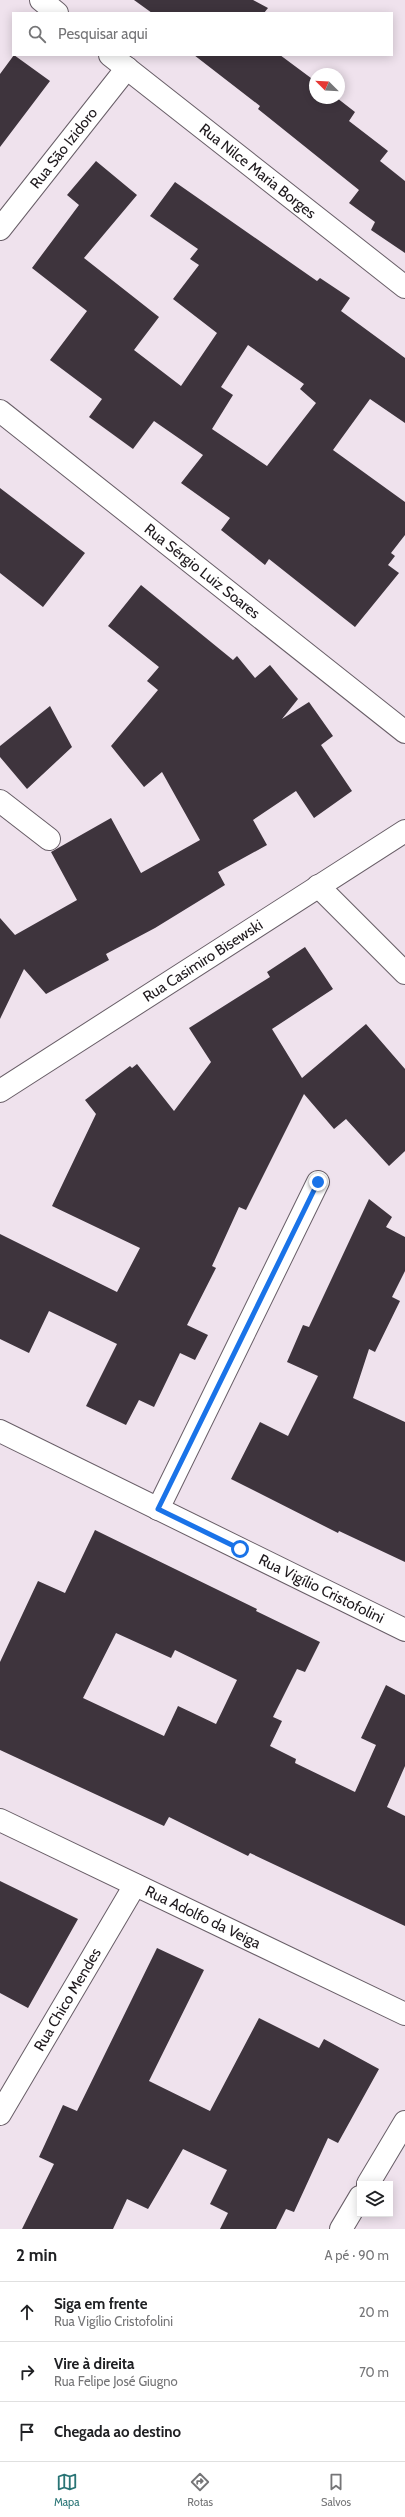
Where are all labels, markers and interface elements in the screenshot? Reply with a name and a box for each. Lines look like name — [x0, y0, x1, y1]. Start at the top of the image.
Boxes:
search box — [12, 12, 393, 56]
icon: search — [26, 23, 48, 45]
text: Pesquisar aqui — [58, 25, 148, 43]
north arrow — [309, 68, 345, 104]
street label: Rua São Izidoro — [26, 104, 101, 192]
street label: Rua Nilce Maria Borges — [196, 120, 320, 223]
street label: Rua Sérgio Luiz Soares — [141, 520, 264, 623]
street label: Rua Casimiro Bisewski — [140, 916, 266, 1006]
route end — [309, 1173, 327, 1191]
route start — [231, 1540, 249, 1558]
street label: Rua Vigílio Cristofolini — [256, 1550, 387, 1627]
street label: Rua Adolfo da Veiga — [142, 1882, 264, 1953]
street label: Rua Chico Mendes — [30, 1945, 105, 2054]
map controls — [357, 2181, 393, 2217]
button: layers — [357, 2181, 393, 2217]
text: 2 min — [16, 2245, 57, 2265]
text: A pé · 90 m — [324, 2247, 389, 2263]
text: Siga em frente — [54, 2295, 147, 2313]
icon: ahead — [16, 2301, 38, 2323]
text: 20 m — [359, 2304, 389, 2320]
text: Rua Vigílio Cristofolini — [54, 2313, 173, 2329]
text: Vire à direita — [54, 2355, 135, 2373]
icon: right — [16, 2361, 38, 2383]
text: 70 m — [359, 2364, 389, 2380]
text: Rua Felipe José Giugno — [54, 2373, 178, 2389]
icon: arrive — [16, 2421, 38, 2443]
text: Chegada ao destino — [54, 2423, 181, 2441]
tab: Mapa — [54, 2471, 79, 2509]
tab: Rotas — [187, 2471, 213, 2509]
tab: Salvos — [321, 2471, 351, 2509]

